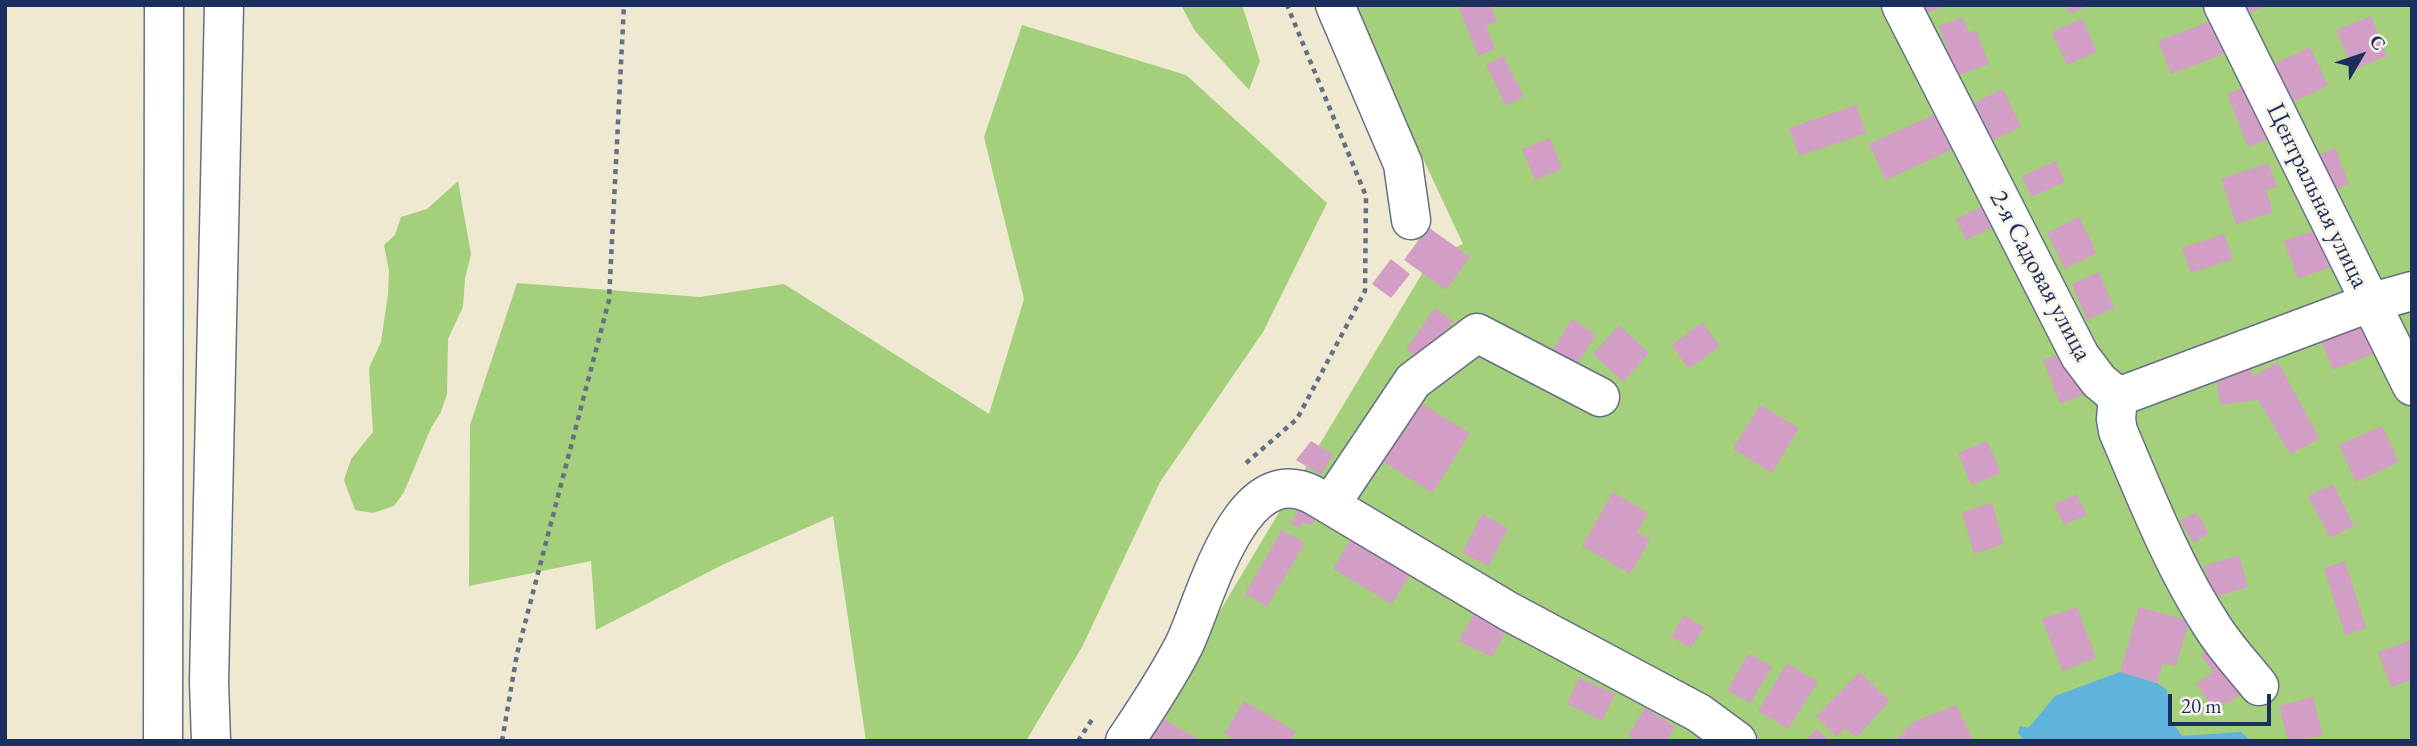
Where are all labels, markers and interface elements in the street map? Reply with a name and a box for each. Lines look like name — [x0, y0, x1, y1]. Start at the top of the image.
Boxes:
north arrow — [2326, 21, 2396, 91]
text: С — [2364, 29, 2392, 56]
street label: Центральная улица — [2259, 98, 2375, 294]
street label: 2-я Садовая улица — [1982, 185, 2098, 367]
scale bar — [2172, 680, 2275, 724]
text: 20 m — [2181, 692, 2222, 719]

